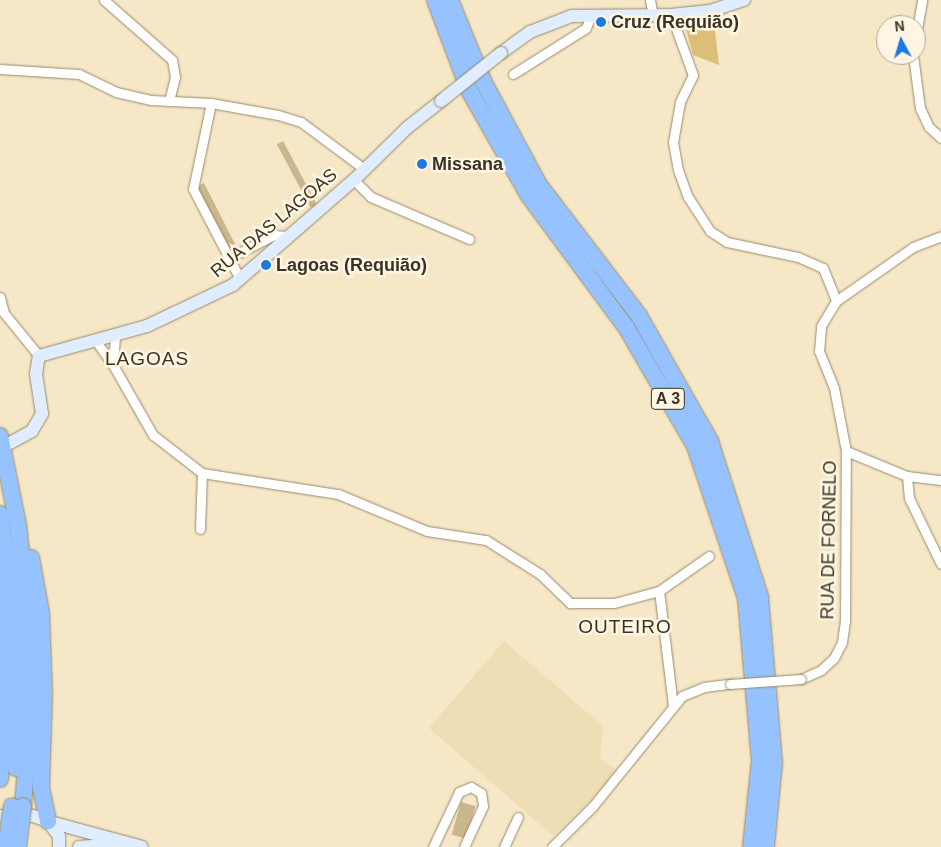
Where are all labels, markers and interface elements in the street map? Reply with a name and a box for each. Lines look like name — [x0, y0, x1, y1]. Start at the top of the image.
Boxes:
place label: Cruz (Requião) — [611, 11, 739, 33]
north arrow — [876, 15, 926, 65]
marker: Cruz (Requião) — [595, 16, 607, 28]
text: N — [894, 18, 905, 35]
place label: Missana — [432, 153, 503, 175]
marker: Missana — [416, 158, 428, 170]
street label: RUA DAS LAGOAS — [206, 164, 342, 282]
place label: Lagoas (Requião) — [276, 254, 427, 276]
marker: Lagoas (Requião) — [260, 259, 272, 271]
district label: LAGOAS — [104, 348, 190, 370]
road number: A 3 — [650, 386, 686, 412]
street label: RUA DE FORNELO — [817, 460, 841, 620]
district label: OUTEIRO — [577, 616, 673, 638]

